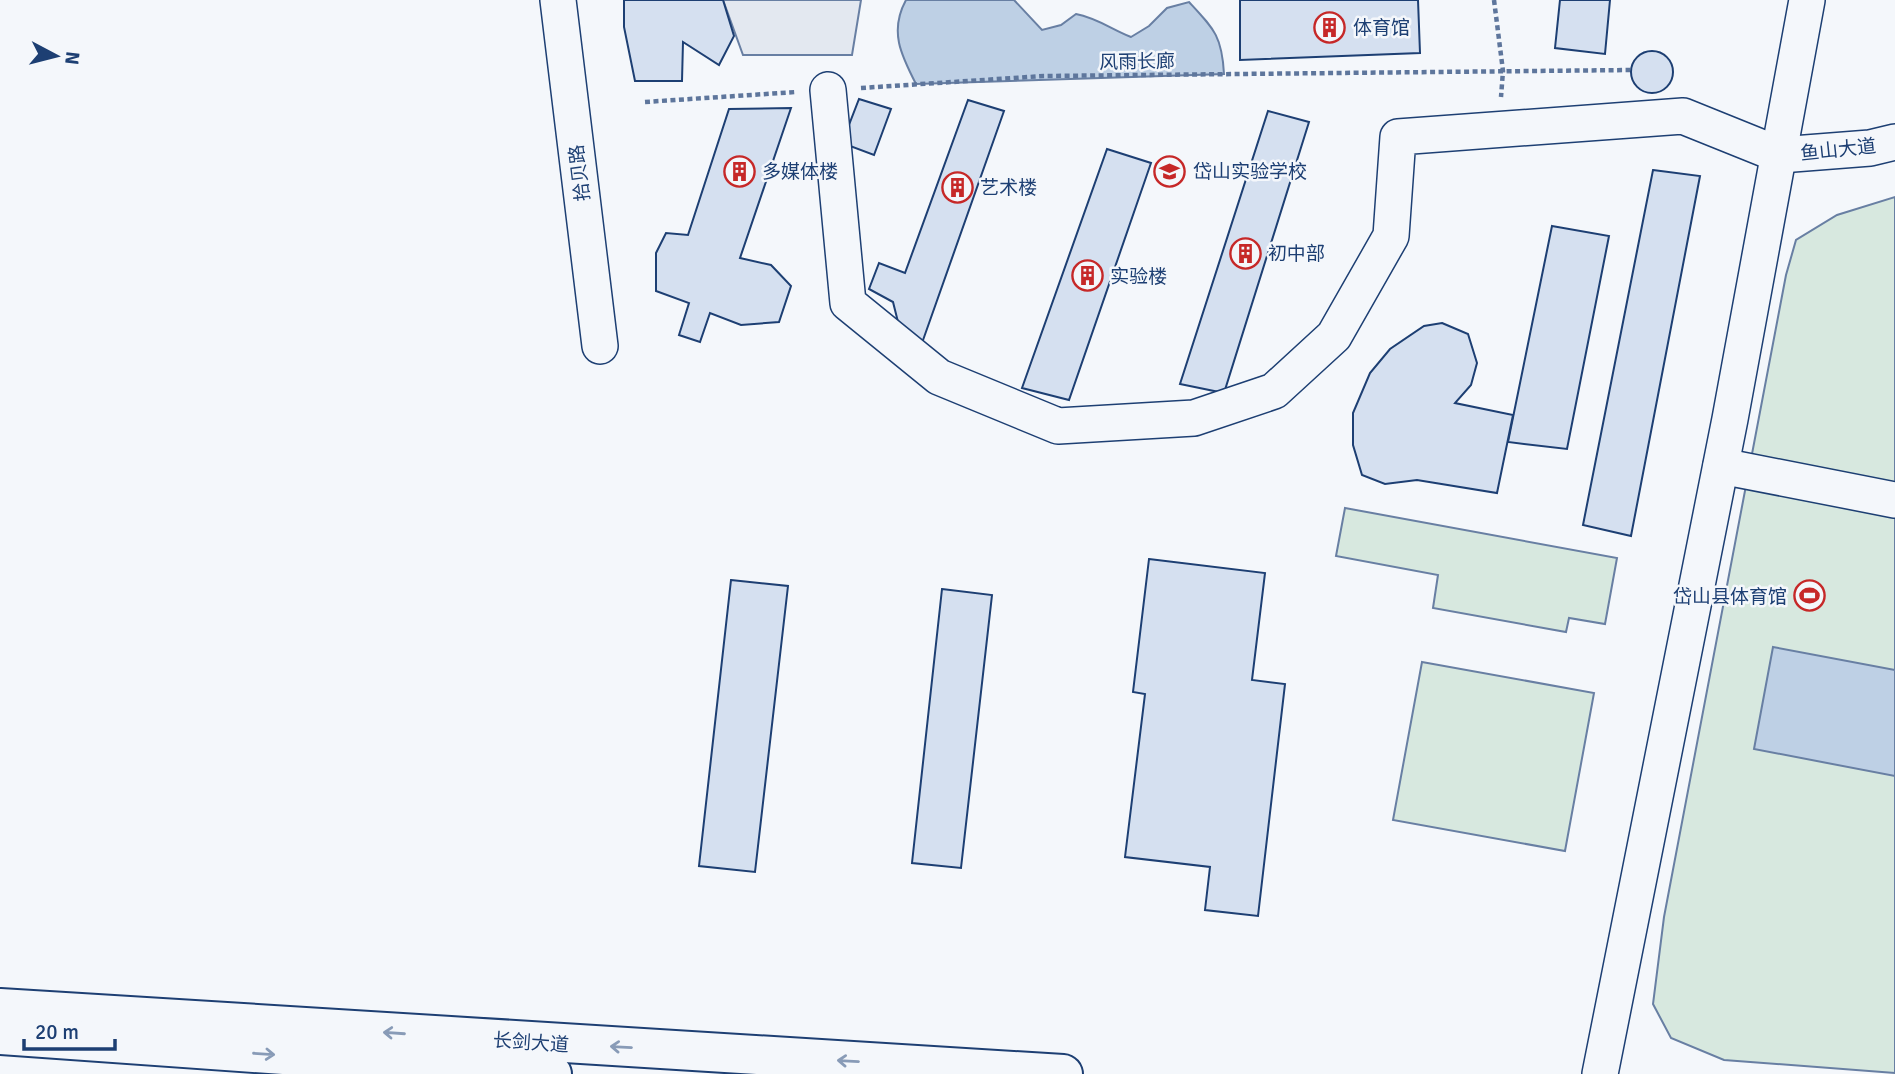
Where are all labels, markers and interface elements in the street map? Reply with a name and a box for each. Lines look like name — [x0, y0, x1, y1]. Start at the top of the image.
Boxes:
building icon: 体育馆 — [1313, 10, 1347, 44]
place label: 体育馆 — [1353, 16, 1410, 40]
north arrow — [21, 21, 91, 91]
street label: 风雨长廊 — [1099, 49, 1175, 75]
text: N — [59, 50, 85, 66]
street label: 鱼山大道 — [1799, 134, 1877, 166]
street label: 拾贝路 — [565, 143, 595, 203]
building icon: 多媒体楼 — [722, 154, 756, 188]
school or university icon: 岱山实验学校 — [1153, 154, 1187, 188]
place label: 多媒体楼 — [762, 160, 838, 184]
place label: 岱山实验学校 — [1193, 160, 1307, 184]
building icon: 艺术楼 — [940, 170, 974, 204]
place label: 艺术楼 — [980, 176, 1037, 200]
building icon: 初中部 — [1228, 236, 1262, 270]
place label: 初中部 — [1268, 242, 1325, 266]
building icon: 实验楼 — [1070, 259, 1104, 293]
place label: 实验楼 — [1110, 265, 1167, 289]
sports icon: 岱山县体育馆 — [1793, 579, 1827, 613]
place label: 岱山县体育馆 — [1673, 585, 1787, 609]
scale bar — [24, 1007, 116, 1052]
text: 20 m — [35, 1019, 79, 1045]
one-way arrow — [383, 1026, 406, 1039]
street label: 长剑大道 — [492, 1028, 570, 1058]
one-way arrow — [610, 1040, 633, 1053]
one-way arrow — [252, 1047, 275, 1060]
one-way arrow — [837, 1054, 860, 1067]

